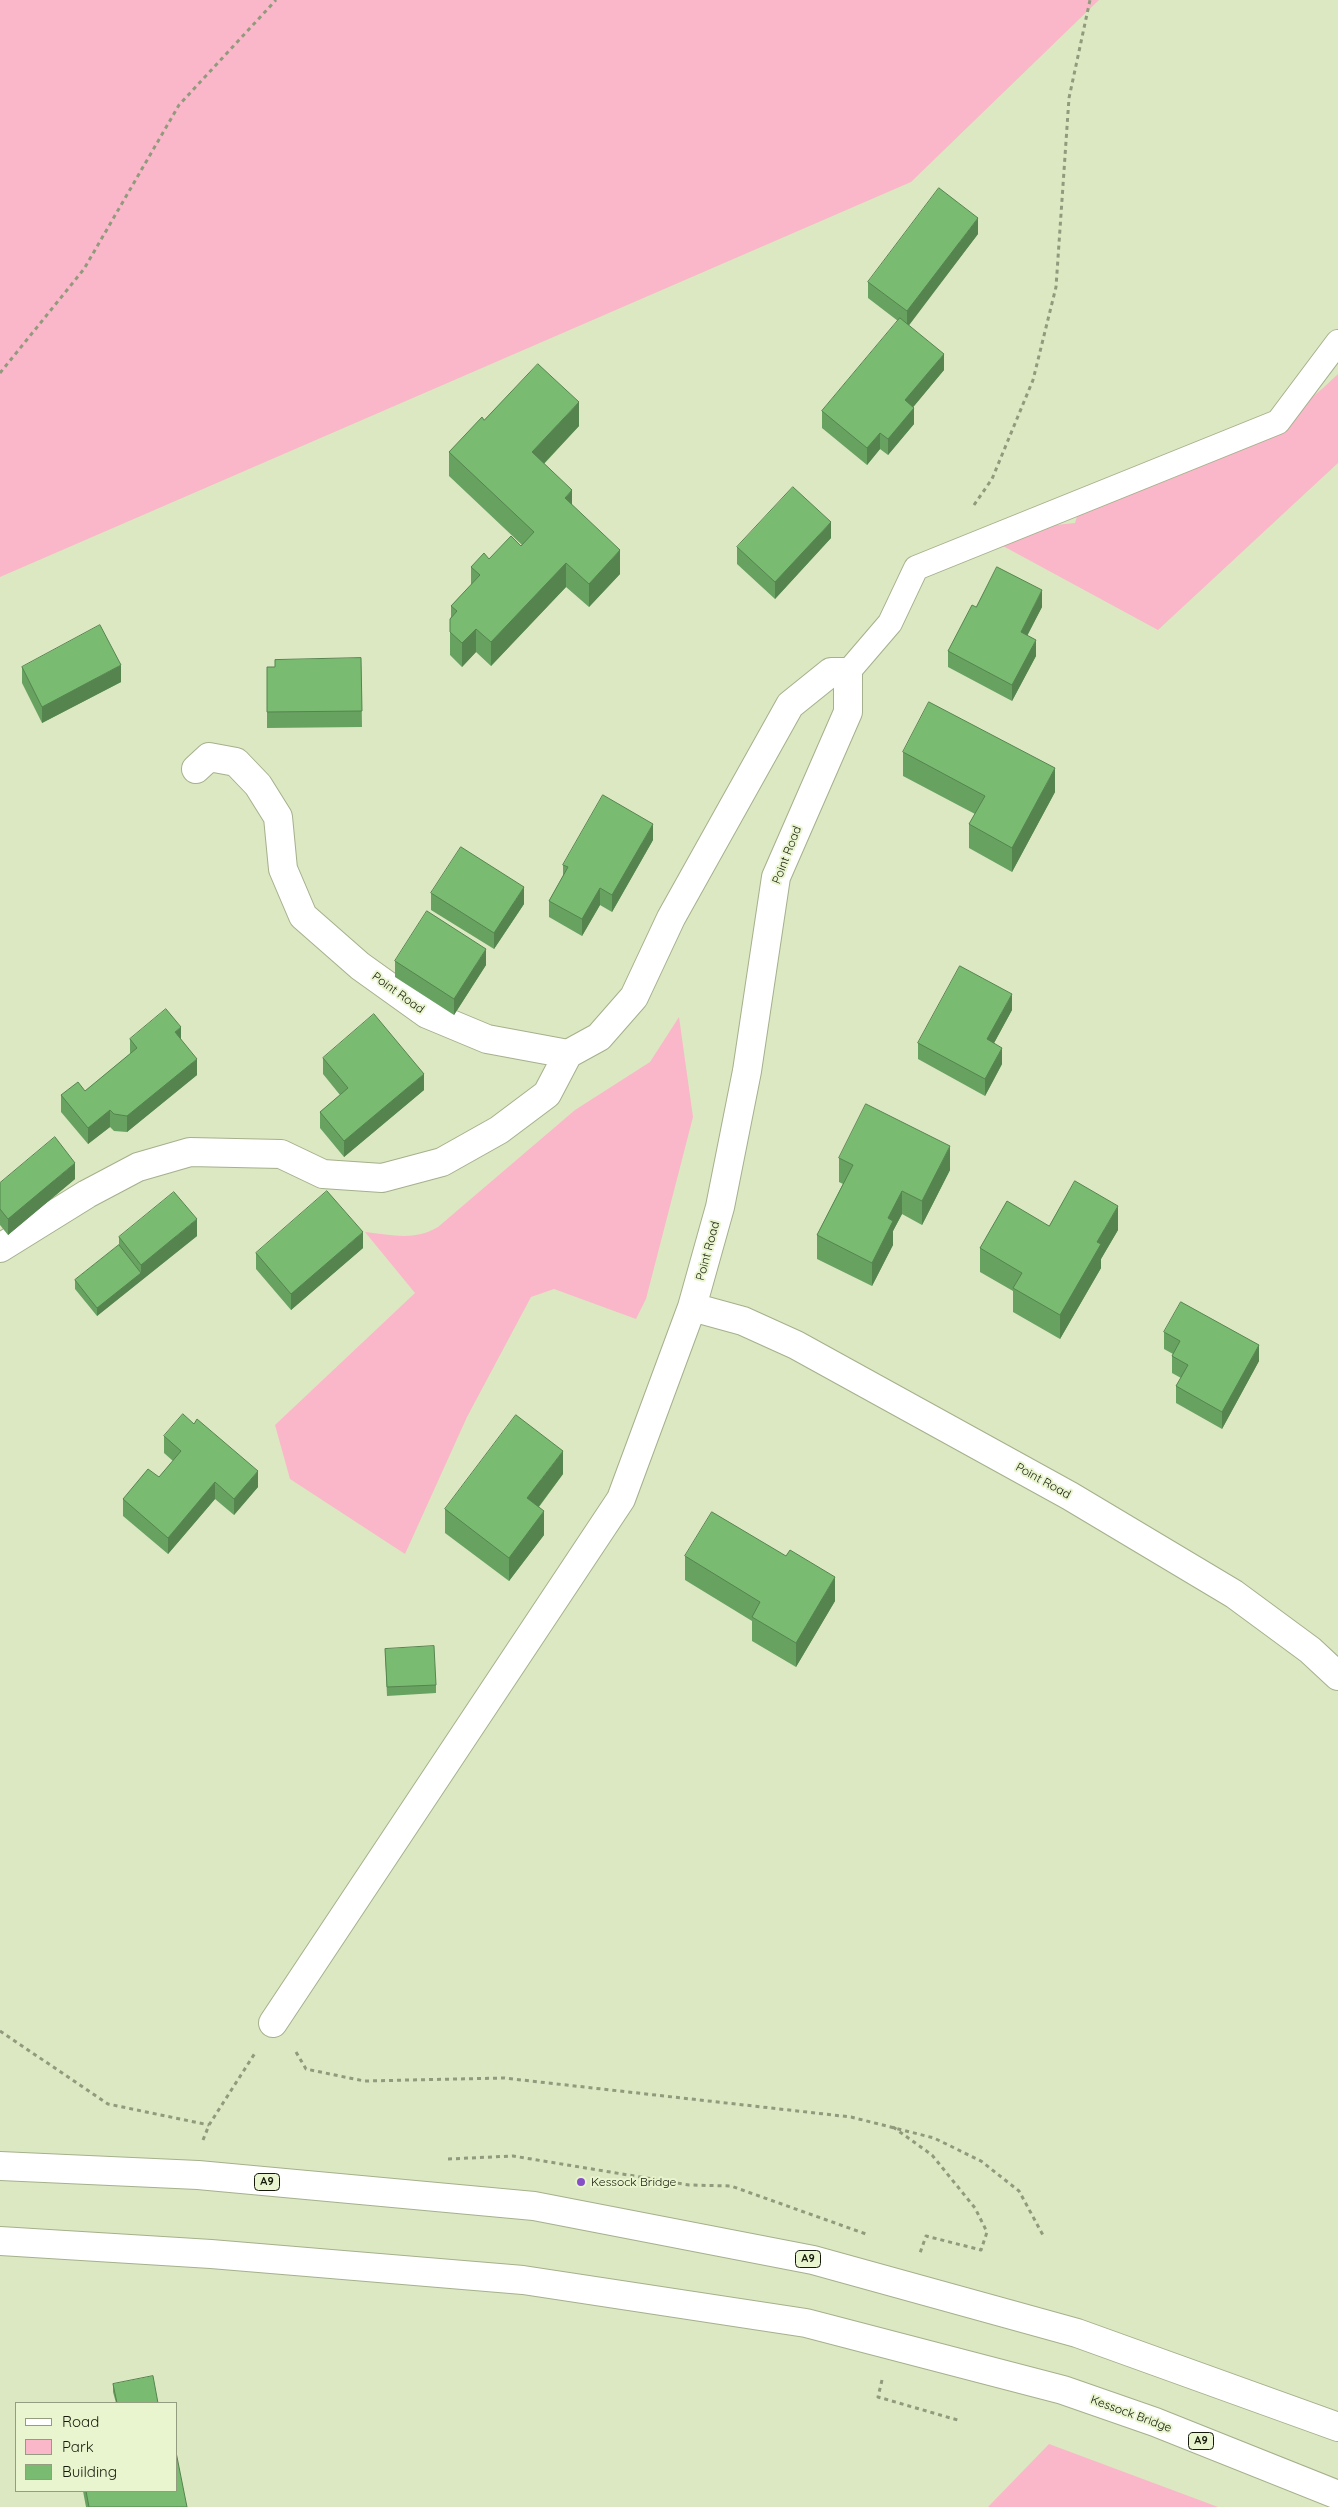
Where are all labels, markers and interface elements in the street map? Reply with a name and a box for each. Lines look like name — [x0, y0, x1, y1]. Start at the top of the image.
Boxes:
street label: Point Road — [769, 824, 805, 886]
street label: Point Road — [369, 969, 427, 1017]
street label: Point Road — [693, 1220, 723, 1282]
street label: Point Road — [1013, 1460, 1073, 1502]
road number: A9 — [254, 2174, 280, 2190]
place label: Kessock Bridge — [591, 2175, 676, 2189]
marker: Kessock Bridge — [575, 2176, 587, 2188]
road number: A9 — [796, 2250, 820, 2268]
street label: Kessock Bridge — [1088, 2393, 1174, 2435]
legend — [15, 2402, 178, 2492]
text: Road — [62, 2412, 99, 2431]
road number: A9 — [1188, 2432, 1214, 2450]
text: Park — [62, 2437, 94, 2456]
text: Building — [62, 2462, 117, 2481]

